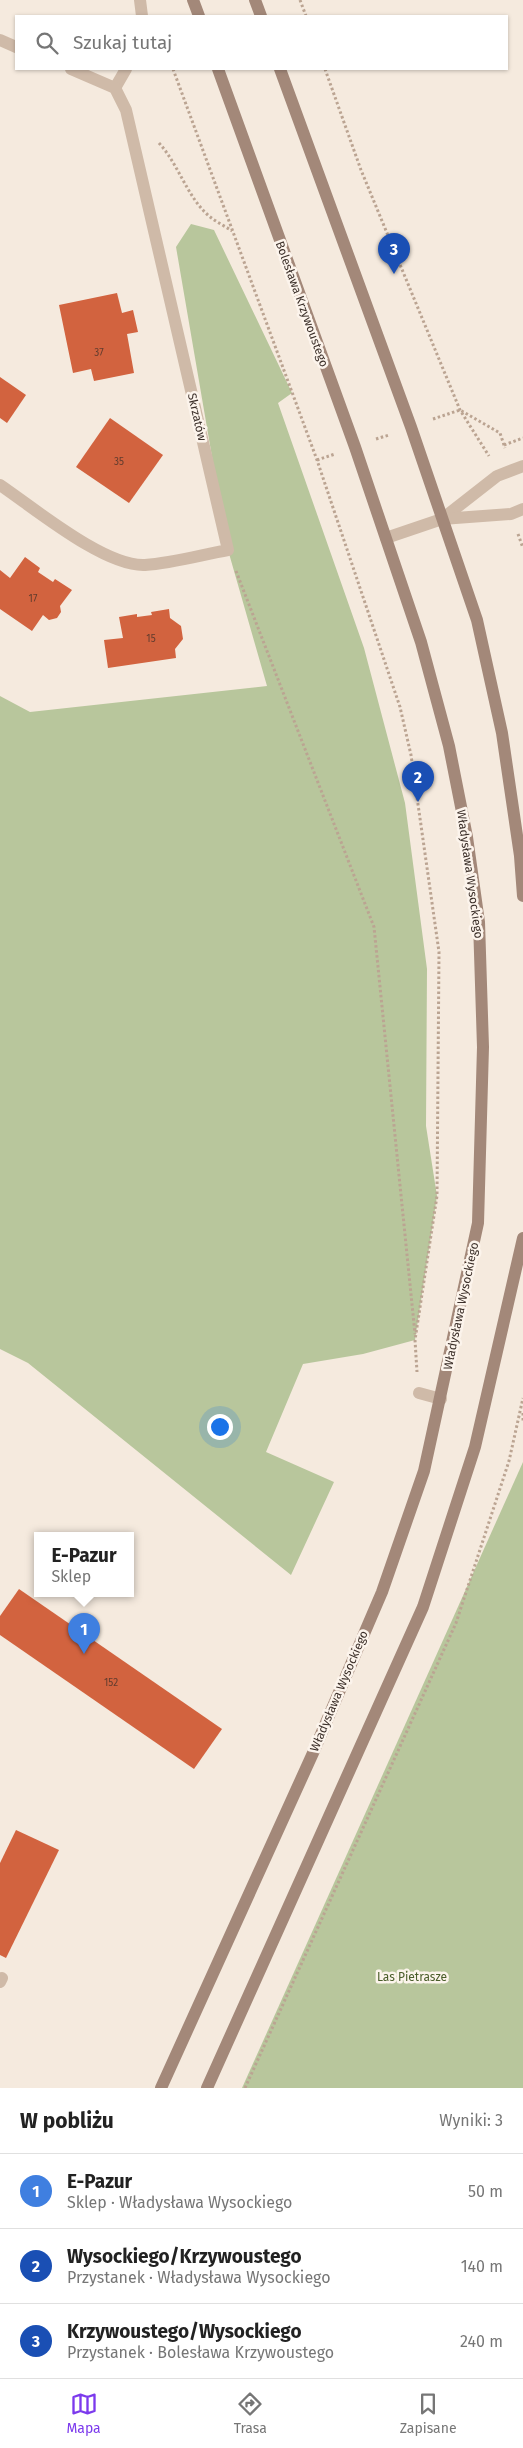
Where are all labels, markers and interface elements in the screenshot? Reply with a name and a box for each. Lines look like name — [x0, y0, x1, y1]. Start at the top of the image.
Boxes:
search box — [15, 15, 508, 70]
icon: search — [33, 29, 61, 57]
text: Szukaj tutaj — [73, 31, 172, 54]
pin: 3 — [378, 233, 410, 274]
street label: Bolesława Krzywoustego — [273, 239, 331, 369]
house number: 37 — [94, 347, 104, 359]
street label: Skrzatów — [185, 392, 209, 443]
house number: 35 — [114, 456, 124, 468]
house number: 17 — [29, 593, 38, 605]
house number: 15 — [146, 633, 156, 645]
pin: 2 — [402, 761, 434, 802]
street label: Władysława Wysockiego — [454, 809, 486, 939]
street label: Władysława Wysockiego — [441, 1241, 481, 1371]
your location — [207, 1414, 233, 1440]
popup — [34, 1532, 134, 1597]
text: E-Pazur — [51, 1544, 117, 1567]
text: Sklep — [51, 1567, 91, 1586]
pin: 1 — [68, 1613, 100, 1654]
street label: Władysława Wysockiego — [307, 1628, 371, 1754]
house number: 152 — [104, 1677, 118, 1689]
park label: Las Pietrasze — [377, 1970, 447, 1984]
text: W pobliżu — [20, 2108, 114, 2134]
text: Wyniki: 3 — [439, 2111, 503, 2130]
text: E-Pazur — [67, 2170, 132, 2193]
text: 1 — [32, 2182, 40, 2201]
text: 50 m — [468, 2182, 503, 2201]
text: Sklep · Władysława Wysockiego — [67, 2193, 292, 2212]
text: Wysockiego/Krzywoustego — [67, 2245, 302, 2268]
text: 2 — [32, 2257, 40, 2276]
text: 140 m — [461, 2257, 503, 2276]
text: Przystanek · Władysława Wysockiego — [67, 2268, 331, 2287]
text: Krzywoustego/Wysockiego — [67, 2320, 302, 2343]
text: 3 — [32, 2332, 40, 2351]
text: 240 m — [460, 2332, 503, 2351]
text: Przystanek · Bolesława Krzywoustego — [67, 2343, 334, 2362]
tab: Mapa — [66, 2390, 101, 2437]
tab: Trasa — [234, 2390, 267, 2437]
tab: Zapisane — [400, 2390, 457, 2437]

